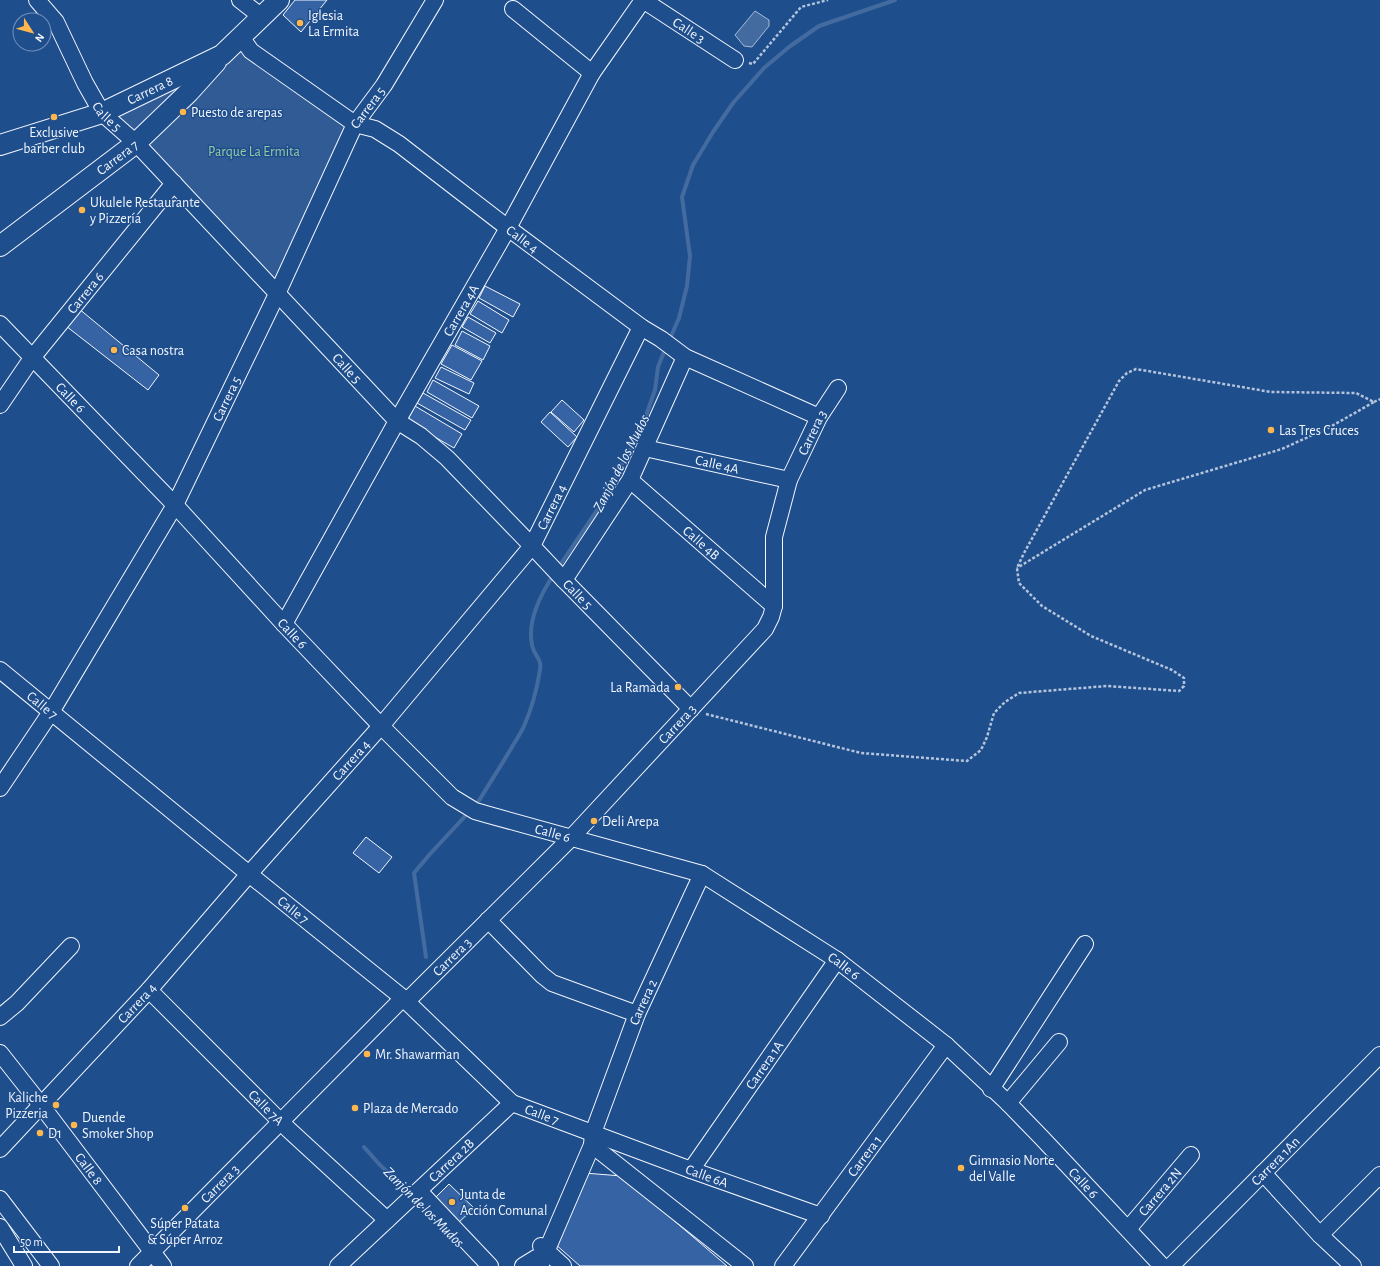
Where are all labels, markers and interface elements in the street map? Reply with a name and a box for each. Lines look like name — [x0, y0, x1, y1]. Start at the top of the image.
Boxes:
place label: Iglesia La Ermita — [308, 9, 360, 39]
north arrow — [12, 12, 52, 52]
street label: Calle 3 — [670, 15, 707, 46]
marker: Iglesia La Ermita — [295, 18, 305, 28]
text: N — [33, 31, 46, 44]
street label: Carrera 8 — [125, 74, 175, 108]
street label: Carrera 5 — [348, 84, 388, 131]
street label: Calle 5 — [89, 100, 124, 135]
place label: Puesto de arepas — [191, 106, 282, 120]
marker: Puesto de arepas — [178, 107, 188, 117]
marker: Exclusive barber club — [49, 112, 59, 122]
place label: Exclusive barber club — [23, 126, 85, 156]
street label: Carrera 7 — [94, 138, 141, 178]
park label: Parque La Ermita — [208, 145, 301, 159]
place label: Ukulele Restaurante y Pizzería — [89, 196, 200, 226]
marker: Ukulele Restaurante y Pizzería — [77, 205, 87, 215]
street label: Calle 4 — [503, 223, 541, 256]
street label: Carrera 6 — [65, 270, 107, 317]
street label: Carrera 4A — [441, 283, 482, 339]
place label: Casa nostra — [122, 344, 185, 358]
marker: Casa nostra — [109, 345, 119, 355]
street label: Calle 5 — [329, 351, 364, 386]
street label: Carrera 5 — [211, 374, 244, 424]
street label: Calle 6 — [53, 380, 88, 416]
street label: Carrera 3 — [796, 408, 830, 457]
water label: Zanjón de los Mudos — [591, 412, 652, 514]
place label: Las Tres Cruces — [1279, 424, 1359, 438]
marker: Las Tres Cruces — [1266, 425, 1276, 435]
street label: Calle 4A — [694, 453, 740, 477]
street label: Carrera 4 — [535, 482, 570, 532]
street label: Calle 4B — [680, 524, 722, 563]
street label: Calle 5 — [560, 577, 595, 612]
street label: Calle 6 — [275, 616, 310, 652]
place label: La Ramada — [610, 681, 671, 695]
marker: La Ramada — [673, 682, 683, 692]
street label: Calle 7 — [24, 689, 60, 722]
street label: Carrera 3 — [656, 702, 699, 747]
street label: Carrera 4 — [330, 737, 373, 783]
place label: Deli Arepa — [602, 815, 660, 829]
marker: Deli Arepa — [589, 816, 599, 826]
street label: Calle 6 — [533, 822, 572, 845]
street label: Calle 7 — [275, 894, 311, 927]
street label: Carrera 3 — [430, 935, 475, 979]
street label: Calle 6 — [825, 950, 862, 983]
street label: Carrera 2 — [628, 977, 660, 1027]
street label: Carrera 4 — [116, 981, 160, 1026]
street label: Carrera 1A — [743, 1039, 786, 1092]
place label: Mr. Shawarman — [375, 1048, 460, 1062]
marker: Mr. Shawarman — [362, 1049, 372, 1059]
street label: Calle 7A — [245, 1088, 286, 1128]
place label: Kaliche Pizzeria — [5, 1091, 49, 1121]
marker: Kaliche Pizzeria — [51, 1100, 61, 1110]
place label: Plaza de Mercado — [363, 1102, 458, 1116]
street label: Calle 7 — [523, 1102, 561, 1128]
marker: Plaza de Mercado — [350, 1103, 360, 1113]
place label: Duende Smoker Shop — [82, 1111, 154, 1141]
marker: Duende Smoker Shop — [69, 1120, 79, 1130]
place label: D1 — [48, 1127, 62, 1141]
marker: D1 — [35, 1128, 45, 1138]
street label: Carrera 1 — [846, 1133, 885, 1179]
street label: Carrera 1An — [1249, 1134, 1303, 1189]
street label: Carrera 2B — [427, 1136, 477, 1185]
street label: Calle 8 — [72, 1151, 105, 1188]
place label: Gimnasio Norte del Valle — [969, 1154, 1055, 1184]
street label: Carrera 3 — [198, 1162, 242, 1206]
street label: Calle 6A — [683, 1163, 730, 1191]
marker: Gimnasio Norte del Valle — [956, 1163, 966, 1173]
water label: Zanjón de los Mudos — [381, 1164, 467, 1250]
street label: Calle 6 — [1066, 1165, 1101, 1201]
street label: Carrera 2N — [1136, 1166, 1185, 1219]
place label: Junta de Acción Comunal — [460, 1188, 547, 1218]
marker: Junta de Acción Comunal — [447, 1197, 457, 1207]
marker: Súper Patata & Súper Arroz — [180, 1203, 190, 1213]
place label: Súper Patata & Súper Arroz — [147, 1217, 223, 1247]
scale bar — [14, 1228, 119, 1254]
text: 50 m — [20, 1236, 43, 1248]

